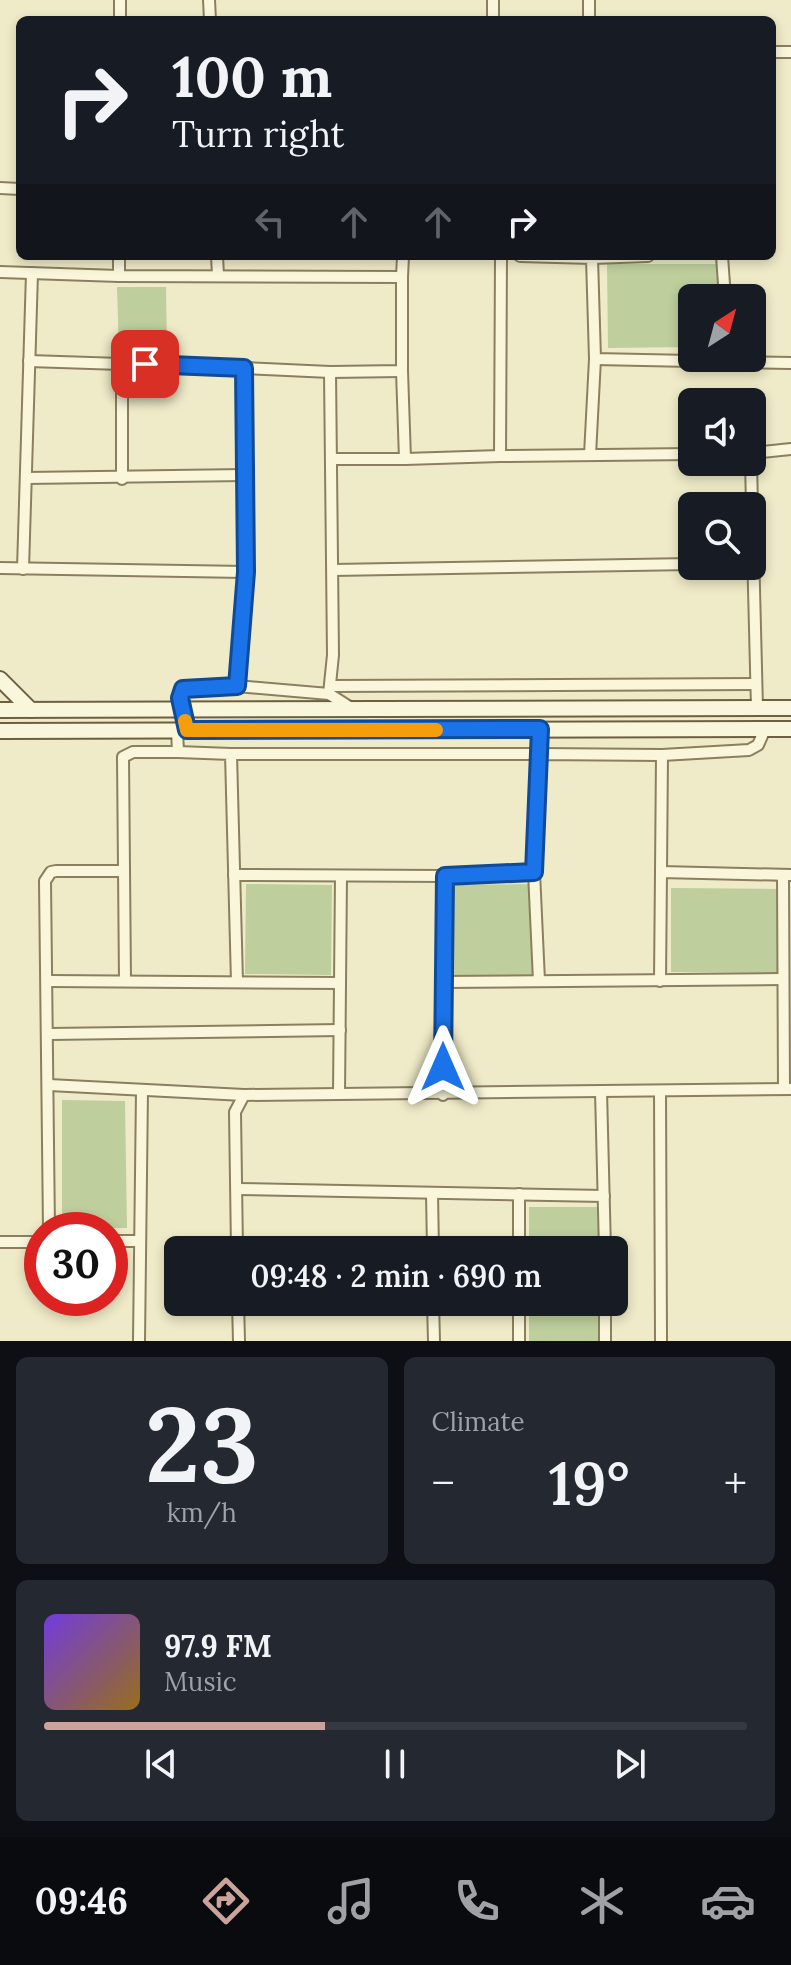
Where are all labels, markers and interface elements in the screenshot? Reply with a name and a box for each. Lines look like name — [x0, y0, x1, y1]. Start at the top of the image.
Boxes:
text: 100 m — [172, 41, 332, 112]
icon: right — [40, 48, 144, 152]
text: Turn right — [172, 111, 345, 157]
icon: left — [248, 200, 292, 244]
icon: ahead — [332, 200, 376, 244]
icon: ahead — [416, 200, 460, 244]
icon: right — [500, 200, 544, 244]
north arrow — [678, 284, 766, 372]
map controls — [678, 284, 766, 580]
pin — [111, 330, 179, 398]
icon: arrive — [123, 342, 167, 386]
button: sound — [678, 388, 766, 476]
button: search — [678, 492, 766, 580]
position arrow — [401, 1025, 485, 1109]
speed limit sign: 30 — [24, 1212, 128, 1316]
text: 09:48 · 2 min · 690 m — [251, 1257, 541, 1295]
text: 23 — [145, 1377, 259, 1510]
text: Climate — [432, 1405, 525, 1438]
text: 19° — [548, 1445, 630, 1521]
text: − — [432, 1455, 455, 1511]
text: + — [724, 1455, 747, 1511]
text: km/h — [167, 1496, 237, 1529]
text: 97.9 FM — [164, 1627, 272, 1665]
text: Music — [164, 1665, 237, 1698]
icon: previous — [139, 1742, 183, 1786]
icon: pause — [373, 1742, 417, 1786]
icon: next — [608, 1742, 652, 1786]
icon: directions — [198, 1873, 254, 1929]
icon: music — [323, 1873, 379, 1929]
icon: phone — [449, 1873, 505, 1929]
icon: climate — [574, 1873, 630, 1929]
icon: car — [700, 1873, 756, 1929]
text: 09:46 — [35, 1878, 128, 1924]

